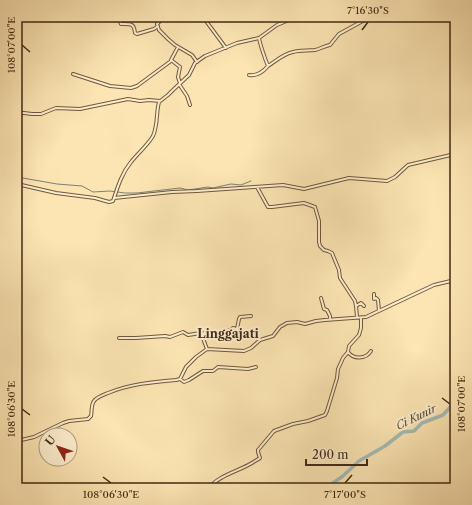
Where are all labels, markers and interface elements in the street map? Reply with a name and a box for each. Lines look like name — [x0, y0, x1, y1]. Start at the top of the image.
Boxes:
text: 7°16'30"S — [347, 4, 389, 17]
text: 108°07'00"E — [5, 17, 18, 73]
district label: Linggajati — [197, 326, 259, 341]
text: 108°07'00"E — [455, 376, 468, 432]
text: 108°06'30"E — [5, 381, 18, 437]
water label: Ci Kunir — [393, 401, 439, 433]
north arrow — [38, 427, 78, 467]
text: U — [42, 433, 59, 449]
scale bar — [306, 441, 367, 467]
text: 200 m — [312, 447, 349, 462]
text: 108°06'30"E — [83, 488, 139, 501]
text: 7°17'00"S — [324, 488, 366, 501]

